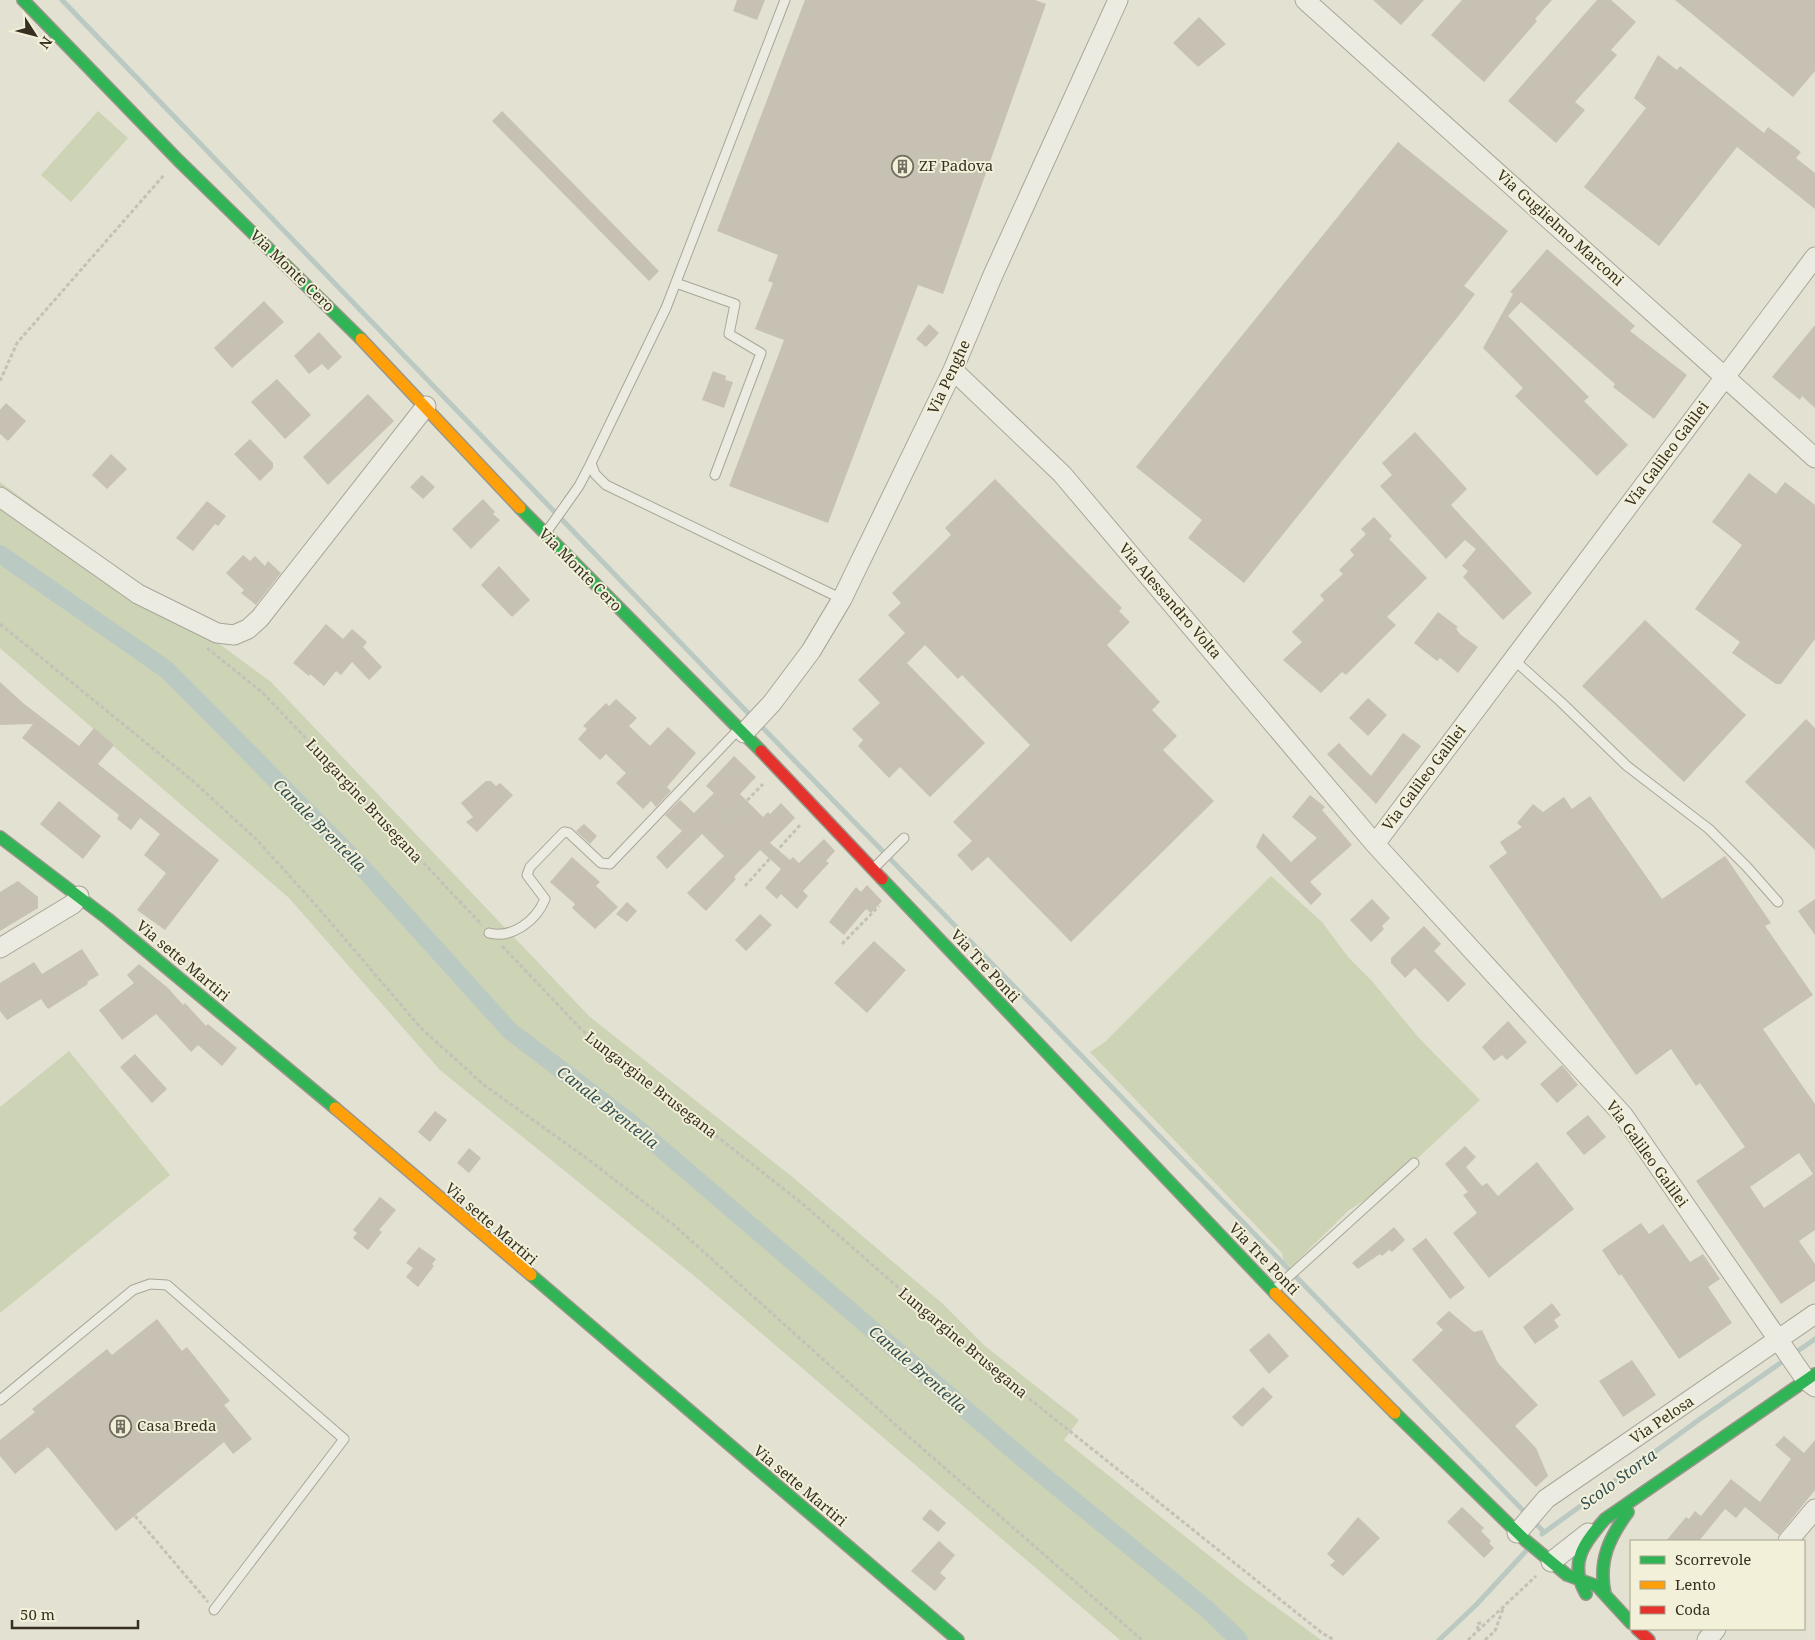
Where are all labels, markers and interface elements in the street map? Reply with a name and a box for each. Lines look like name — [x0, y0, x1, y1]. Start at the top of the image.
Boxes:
north arrow — [10, 10, 60, 60]
text: N — [35, 33, 57, 53]
building icon: ZF Padova — [891, 154, 915, 178]
place label: ZF Padova — [919, 155, 993, 175]
street label: Via Guglielmo Marconi — [1493, 165, 1629, 290]
street label: Via Monte Cero — [246, 225, 339, 316]
street label: Via Penghe — [922, 336, 974, 417]
street label: Via Galileo Galilei — [1620, 396, 1713, 510]
street label: Via Monte Cero — [535, 523, 627, 615]
street label: Via Alessandro Volta — [1115, 538, 1227, 662]
street label: Via Galileo Galilei — [1377, 720, 1470, 834]
street label: Lungargine Brusegana — [302, 734, 427, 867]
water label: Canale Brentella — [269, 774, 372, 877]
street label: Via sette Martiri — [133, 915, 235, 1005]
street label: Via Tre Ponti — [947, 925, 1025, 1006]
street label: Lungargine Brusegana — [581, 1026, 722, 1142]
water label: Canale Brentella — [553, 1060, 664, 1154]
street label: Via Galileo Galilei — [1602, 1096, 1693, 1211]
street label: Via sette Martiri — [441, 1178, 542, 1269]
street label: Via Tre Ponti — [1225, 1218, 1304, 1299]
street label: Lungargine Brusegana — [895, 1282, 1032, 1402]
water label: Canale Brentella — [864, 1320, 972, 1418]
street label: Via Pelosa — [1626, 1391, 1697, 1448]
building icon: Casa Breda — [109, 1414, 133, 1438]
place label: Casa Breda — [137, 1415, 216, 1435]
street label: Via sette Martiri — [750, 1440, 852, 1530]
water label: Scolo Storta — [1575, 1443, 1662, 1514]
legend — [1630, 1540, 1805, 1630]
text: Scorrevole — [1675, 1549, 1751, 1569]
text: Lento — [1675, 1574, 1716, 1594]
scale bar — [12, 1598, 139, 1630]
text: Coda — [1675, 1599, 1711, 1619]
text: 50 m — [20, 1604, 55, 1624]

